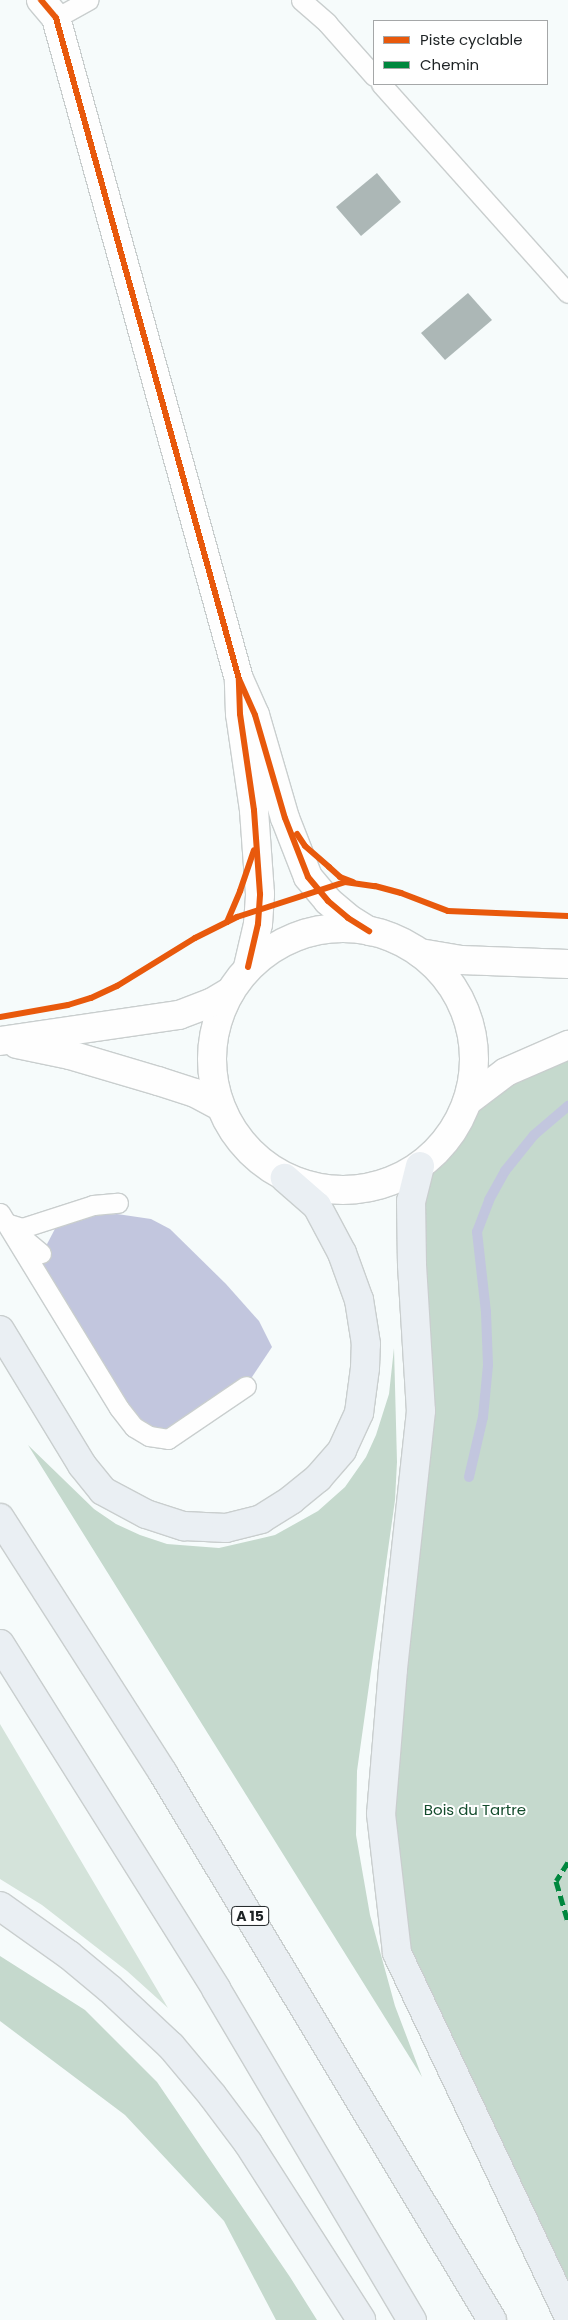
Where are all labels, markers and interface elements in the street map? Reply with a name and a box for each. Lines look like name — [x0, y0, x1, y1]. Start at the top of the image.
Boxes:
legend — [373, 20, 548, 85]
text: Piste cyclable — [420, 29, 523, 50]
text: Chemin — [420, 54, 479, 75]
park label: Bois du Tartre — [424, 1801, 526, 1819]
road number: A 15 — [230, 1904, 270, 1928]

